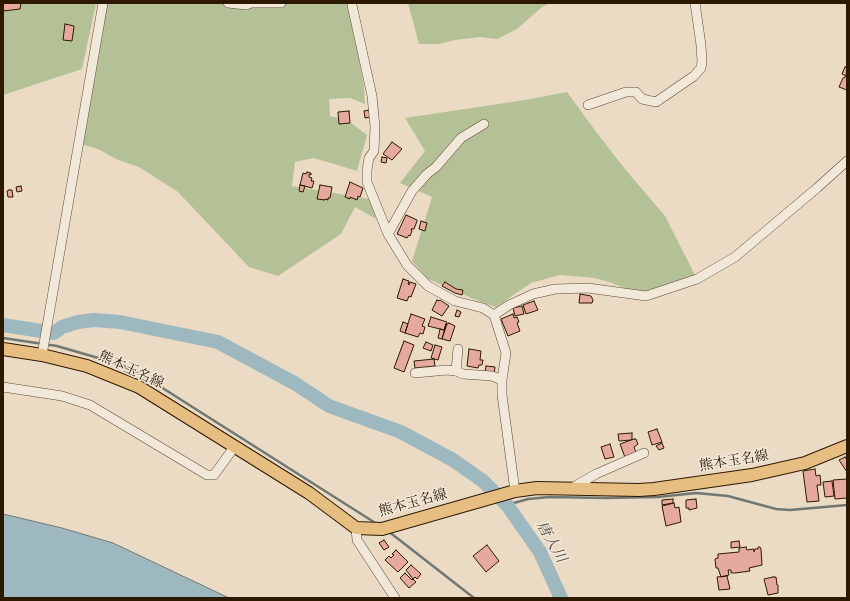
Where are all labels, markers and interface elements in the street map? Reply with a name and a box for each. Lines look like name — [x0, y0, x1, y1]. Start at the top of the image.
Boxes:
street label: 熊本玉名線 — [96, 348, 166, 392]
street label: 熊本玉名線 — [698, 447, 770, 475]
street label: 熊本玉名線 — [377, 486, 449, 520]
water label: 唐人川 — [532, 518, 570, 566]

